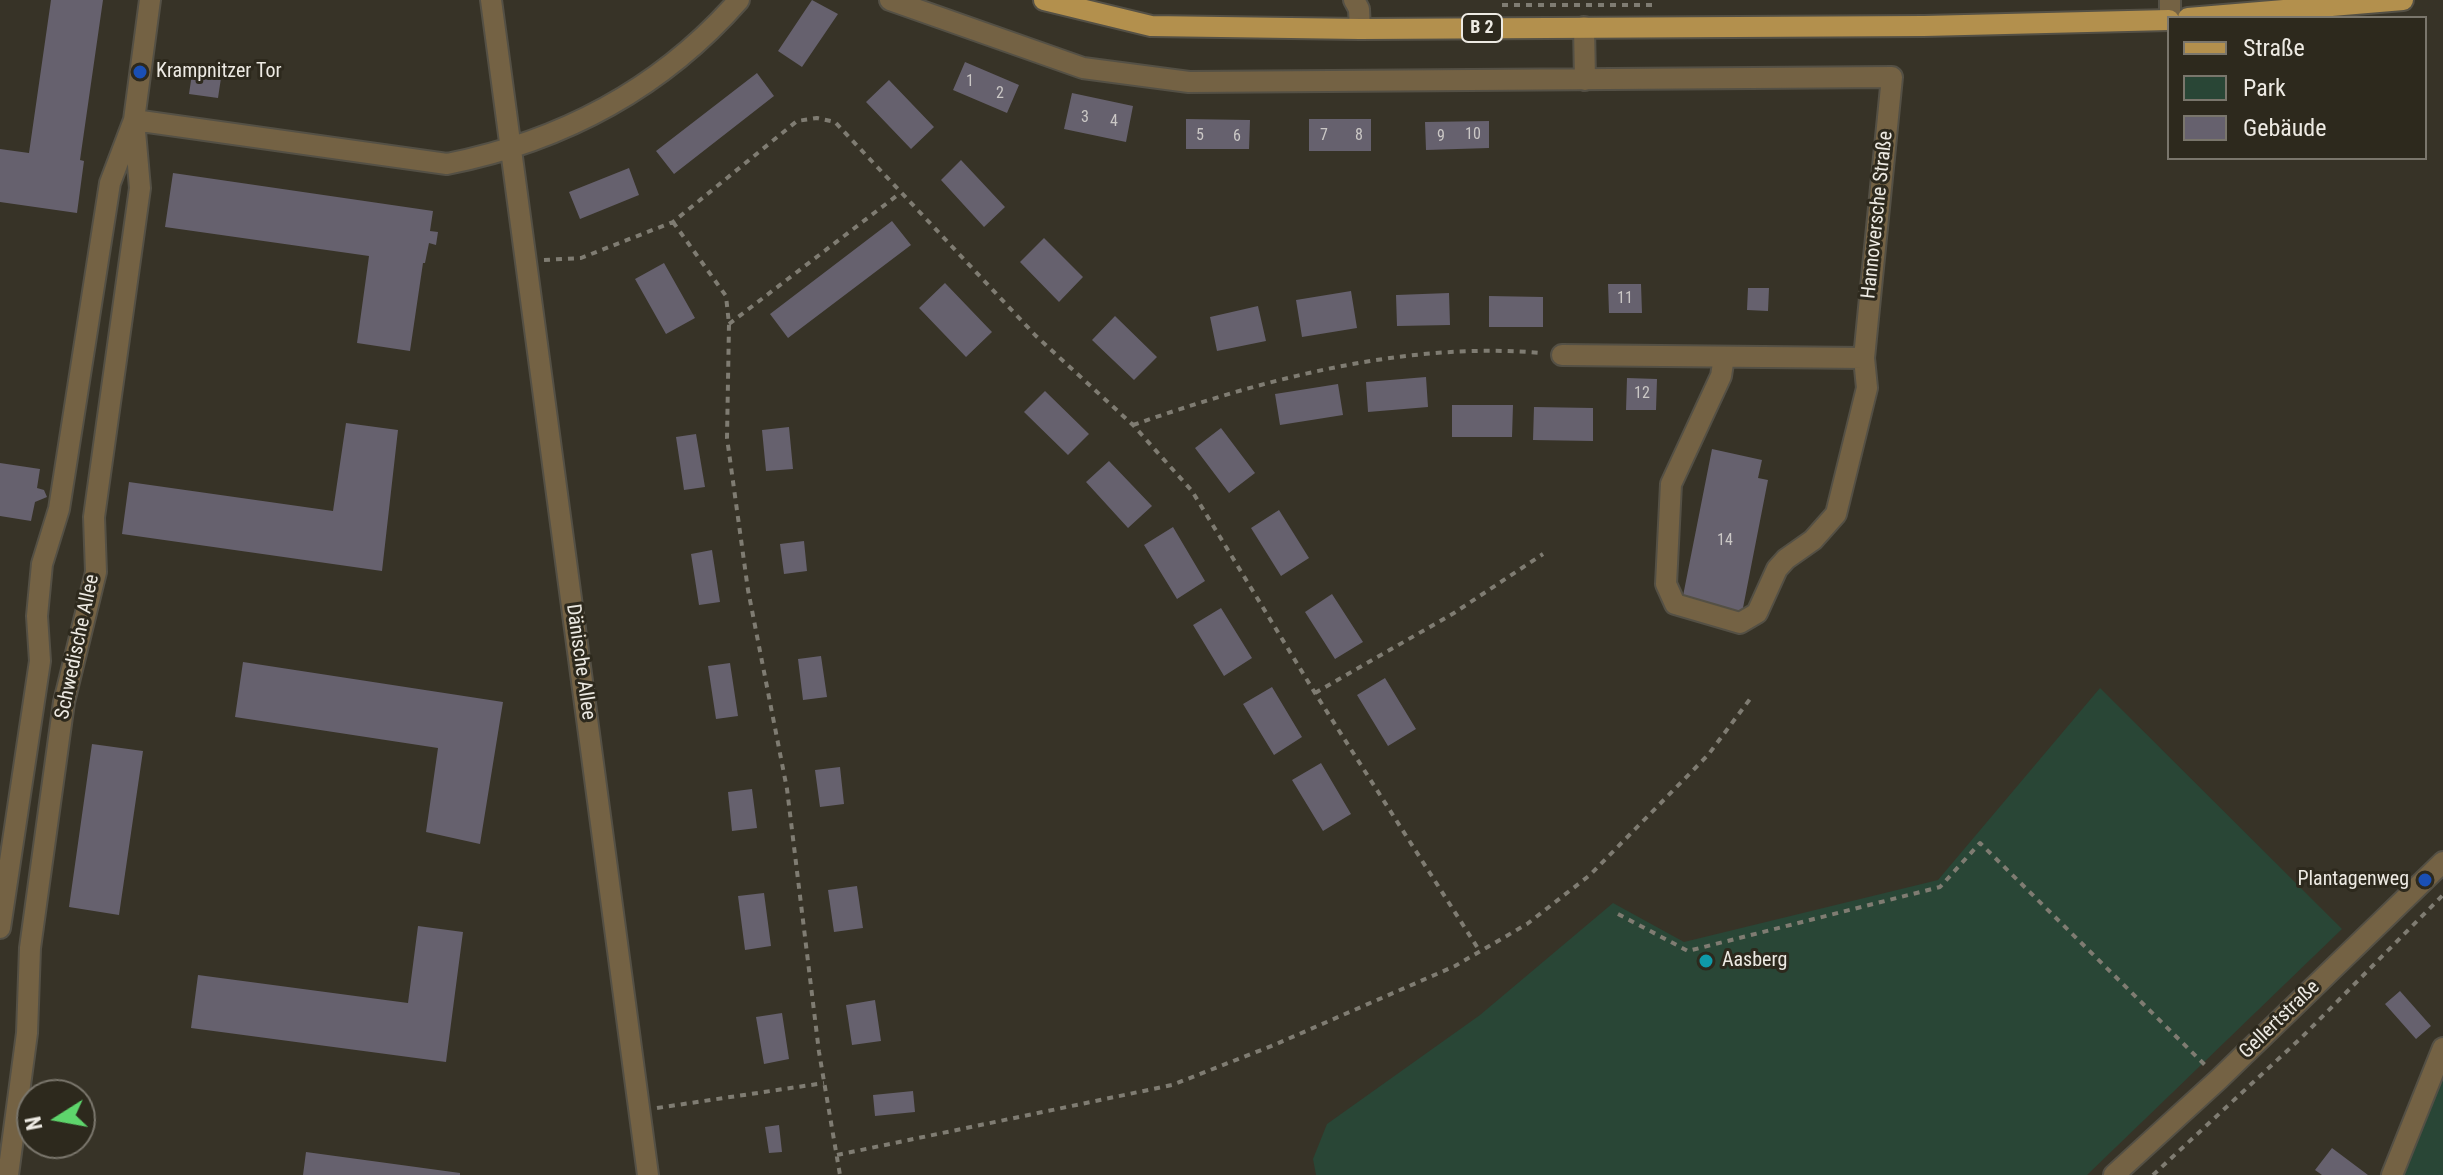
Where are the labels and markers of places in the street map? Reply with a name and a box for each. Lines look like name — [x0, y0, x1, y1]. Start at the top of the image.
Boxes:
place label: Krampnitzer Tor — [156, 60, 282, 84]
marker: Krampnitzer Tor — [131, 63, 149, 81]
place label: Plantagenweg — [2297, 868, 2409, 892]
marker: Plantagenweg — [2416, 871, 2434, 889]
place label: Aasberg — [1722, 949, 1787, 973]
marker: Aasberg — [1697, 952, 1715, 970]

